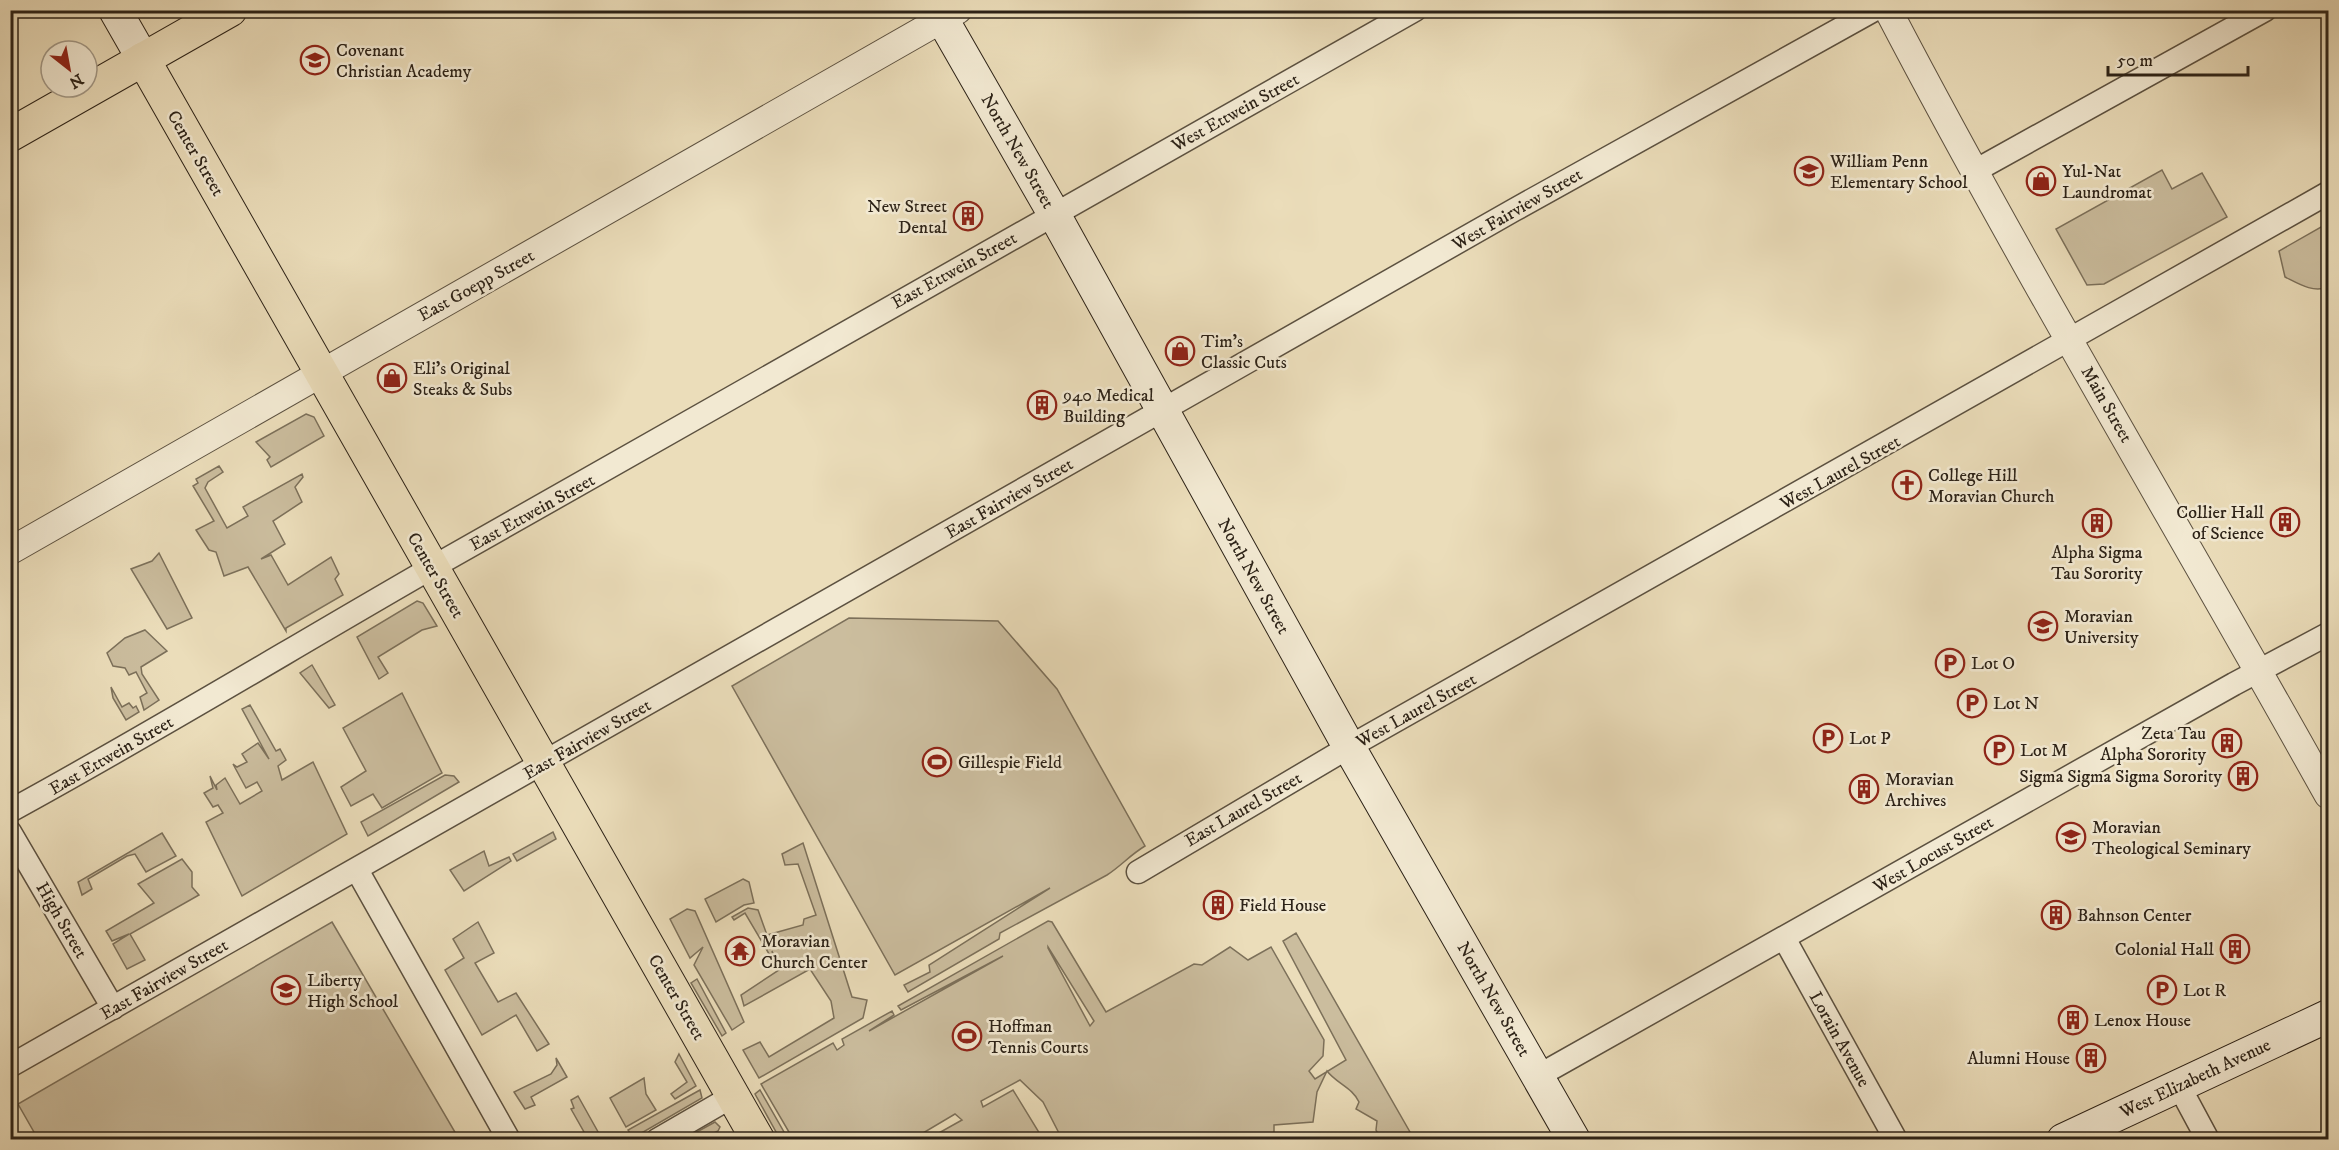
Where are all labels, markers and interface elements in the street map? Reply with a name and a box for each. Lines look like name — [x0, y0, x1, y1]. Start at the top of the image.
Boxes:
north arrow — [39, 39, 99, 99]
scale bar — [2108, 39, 2248, 77]
place label: Covenant Christian Academy — [336, 40, 472, 83]
school or university icon: Covenant Christian Academy — [299, 44, 331, 76]
text: 50 m — [2117, 50, 2153, 72]
text: N — [65, 69, 87, 93]
street label: West Ettwein Street — [1167, 69, 1303, 158]
street label: North New Street — [975, 90, 1059, 213]
street label: Center Street — [162, 107, 229, 200]
place label: William Penn Elementary School — [1829, 151, 1968, 194]
school or university icon: William Penn Elementary School — [1793, 155, 1825, 187]
place label: Yul-Nat Laundromat — [2062, 161, 2152, 204]
street label: West Fairview Street — [1448, 164, 1587, 256]
shop icon: Yul-Nat Laundromat — [2025, 165, 2057, 197]
place label: New Street Dental — [867, 196, 948, 239]
building icon: New Street Dental — [952, 200, 984, 232]
street label: East Ettwein Street — [888, 227, 1021, 314]
street label: East Goepp Street — [415, 245, 539, 327]
place label: Tim's Classic Cuts — [1201, 331, 1287, 374]
shop icon: Tim's Classic Cuts — [1164, 335, 1196, 367]
place label: Eli's Original Steaks & Subs — [413, 358, 512, 401]
shop icon: Eli's Original Steaks & Subs — [376, 362, 408, 394]
street label: Main Street — [2075, 362, 2137, 447]
place label: 940 Medical Building — [1062, 385, 1155, 428]
building icon: 940 Medical Building — [1026, 389, 1058, 421]
street label: West Laurel Street — [1776, 431, 1905, 515]
street label: East Fairview Street — [942, 453, 1077, 544]
place label: College Hill Moravian Church — [1928, 465, 2055, 508]
street label: East Ettwein Street — [466, 469, 599, 556]
church icon: College Hill Moravian Church — [1891, 469, 1923, 501]
place label: Collier Hall of Science — [2176, 502, 2265, 545]
building icon: Collier Hall of Science — [2269, 506, 2301, 538]
building icon: Alpha Sigma Tau Sorority — [2081, 507, 2113, 539]
street label: North New Street — [1212, 515, 1294, 638]
street label: Center Street — [402, 529, 469, 622]
place label: Alpha Sigma Tau Sorority — [2051, 542, 2143, 585]
place label: Moravian University — [2064, 606, 2139, 649]
school or university icon: Moravian University — [2027, 610, 2059, 642]
parking icon: Lot O — [1934, 647, 1966, 679]
place label: Lot O — [1971, 653, 2015, 675]
street label: West Laurel Street — [1352, 669, 1481, 753]
parking icon: Lot N — [1956, 687, 1988, 719]
place label: Lot N — [1993, 693, 2039, 715]
street label: East Fairview Street — [520, 694, 655, 785]
street label: East Ettwein Street — [46, 711, 178, 800]
parking icon: Lot P — [1812, 722, 1844, 754]
place label: Zeta Tau Alpha Sorority — [2100, 723, 2206, 766]
building icon: Zeta Tau Alpha Sorority — [2211, 727, 2243, 759]
place label: Lot P — [1849, 728, 1891, 750]
parking icon: Lot M — [1983, 734, 2015, 766]
place label: Lot M — [2020, 740, 2068, 762]
sports icon: Gillespie Field — [921, 746, 953, 778]
place label: Gillespie Field — [958, 752, 1062, 774]
building icon: Sigma Sigma Sigma Sorority — [2227, 760, 2259, 792]
place label: Sigma Sigma Sigma Sorority — [2019, 766, 2222, 788]
street label: East Laurel Street — [1181, 767, 1306, 852]
place label: Moravian Archives — [1885, 769, 1954, 812]
building icon: Moravian Archives — [1848, 773, 1880, 805]
street label: West Locust Street — [1869, 811, 1998, 899]
place label: Moravian Theological Seminary — [2092, 817, 2251, 860]
school or university icon: Moravian Theological Seminary — [2055, 821, 2087, 853]
street label: High Street — [31, 878, 92, 963]
building icon: Field House — [1202, 889, 1234, 921]
place label: Field House — [1239, 895, 1326, 917]
building icon: Bahnson Center — [2040, 899, 2072, 931]
place label: Bahnson Center — [2077, 905, 2192, 927]
place label: Moravian Church Center — [761, 931, 868, 974]
building icon: Colonial Hall — [2219, 933, 2251, 965]
street label: East Fairview Street — [97, 934, 232, 1025]
temple icon: Moravian Church Center — [724, 935, 756, 967]
street label: North New Street — [1451, 938, 1535, 1061]
place label: Colonial Hall — [2115, 939, 2215, 961]
street label: Center Street — [643, 951, 710, 1044]
place label: Liberty High School — [307, 970, 399, 1013]
school or university icon: Liberty High School — [270, 974, 302, 1006]
parking icon: Lot R — [2146, 974, 2178, 1006]
place label: Lot R — [2183, 980, 2226, 1002]
street label: Lorain Avenue — [1804, 988, 1874, 1091]
building icon: Lenox House — [2057, 1004, 2089, 1036]
place label: Lenox House — [2094, 1010, 2191, 1032]
place label: Hoffman Tennis Courts — [988, 1016, 1088, 1059]
sports icon: Hoffman Tennis Courts — [951, 1020, 983, 1052]
street label: West Elizabeth Avenue — [2116, 1034, 2274, 1124]
building icon: Alumni House — [2075, 1042, 2107, 1074]
place label: Alumni House — [1967, 1048, 2070, 1070]

